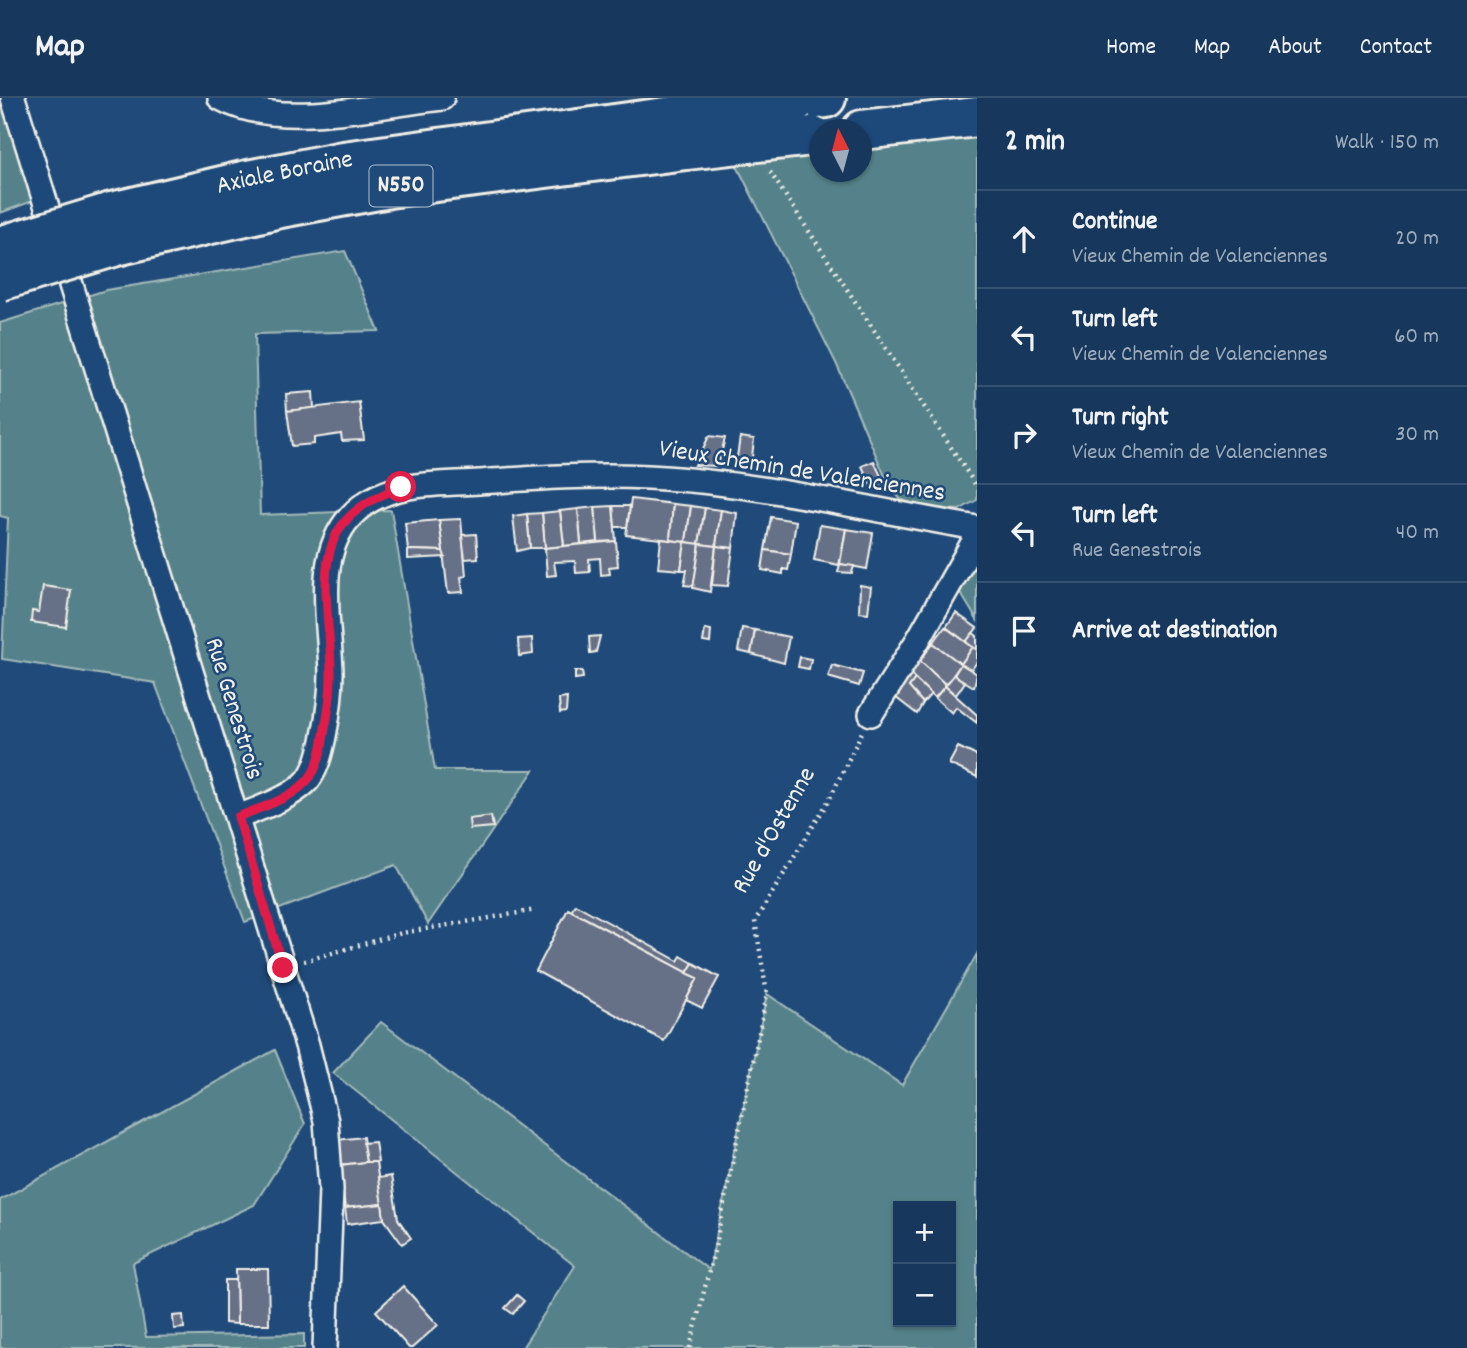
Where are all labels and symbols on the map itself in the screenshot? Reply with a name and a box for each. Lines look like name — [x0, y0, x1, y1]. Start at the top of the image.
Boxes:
north arrow — [809, 119, 872, 182]
street label: Axiale Boraine — [213, 141, 355, 205]
road number: N550 — [370, 166, 432, 206]
street label: Vieux Chemin de Valenciennes — [656, 431, 948, 513]
route start — [385, 471, 416, 502]
street label: Rue Genestrois — [194, 633, 272, 785]
street label: Rue d'Ostenne — [724, 761, 826, 901]
route end — [267, 952, 298, 983]

